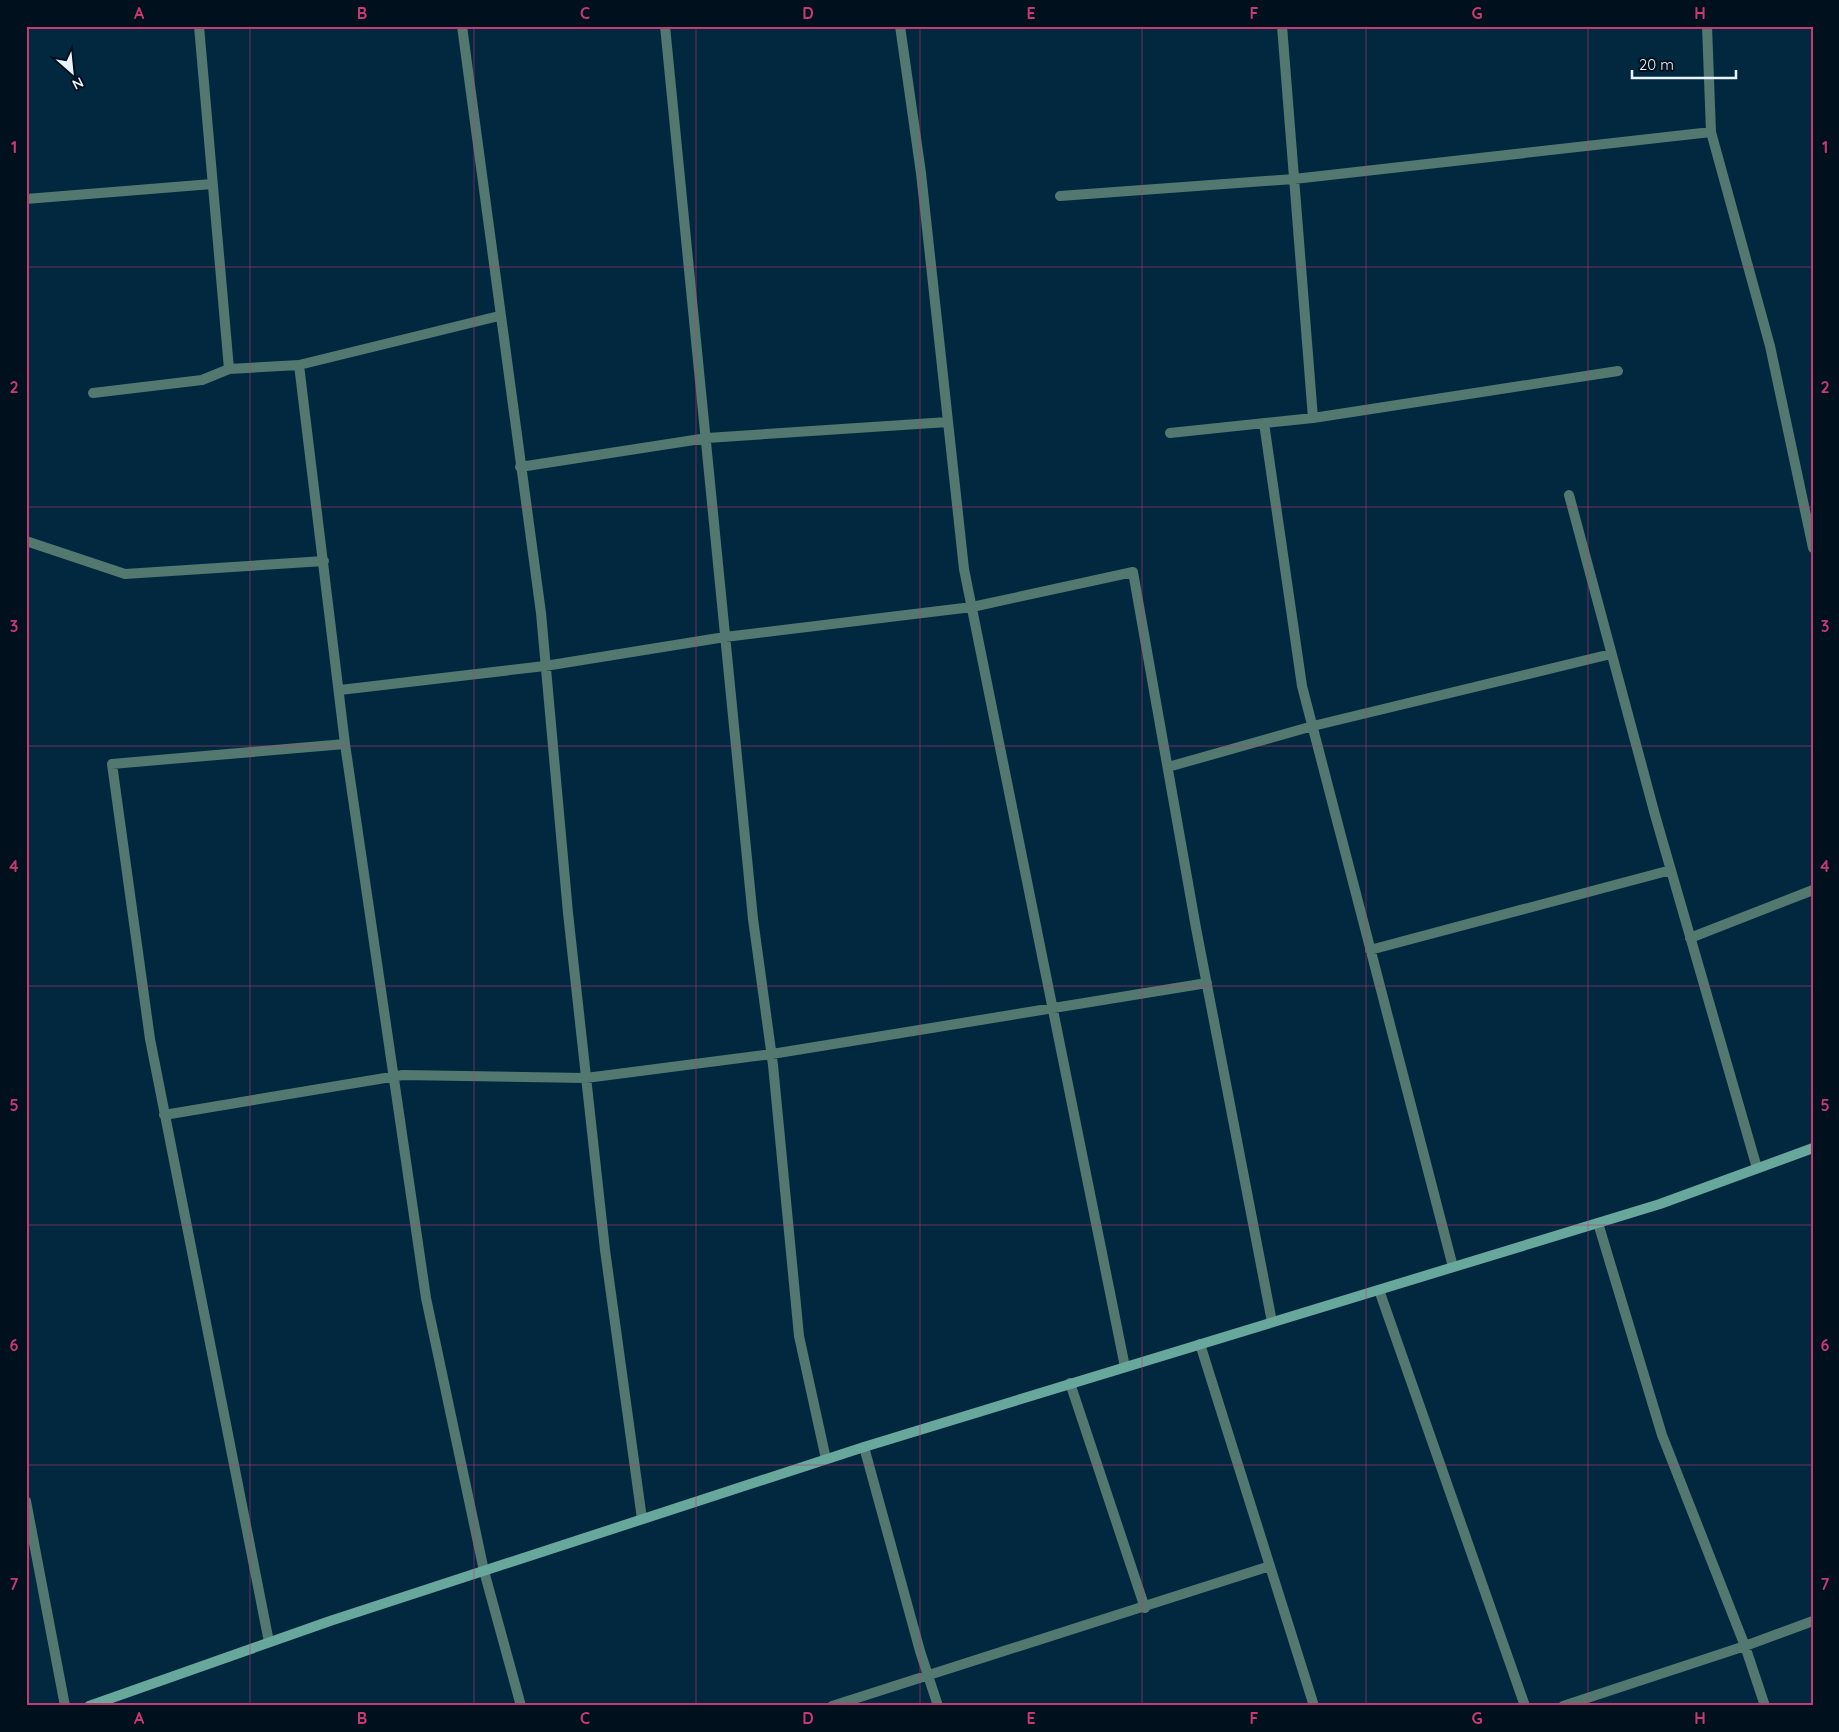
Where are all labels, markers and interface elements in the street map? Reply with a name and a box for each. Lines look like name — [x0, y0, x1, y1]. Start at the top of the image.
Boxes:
text: A — [134, 3, 145, 23]
text: B — [357, 3, 367, 23]
text: C — [580, 3, 590, 23]
text: D — [802, 3, 814, 23]
text: E — [1026, 3, 1036, 23]
text: F — [1250, 3, 1259, 23]
text: G — [1471, 3, 1483, 23]
text: H — [1694, 3, 1706, 23]
north arrow — [48, 48, 98, 98]
scale bar — [1632, 48, 1735, 80]
text: 20 m — [1639, 55, 1674, 74]
text: N — [69, 73, 87, 94]
text: 1 — [11, 137, 17, 157]
text: 1 — [1822, 137, 1828, 157]
text: 2 — [9, 377, 19, 397]
text: 2 — [1820, 377, 1830, 397]
text: 3 — [10, 616, 18, 636]
text: 3 — [1821, 616, 1829, 636]
text: 4 — [9, 856, 19, 876]
text: 4 — [1820, 856, 1830, 876]
text: 5 — [9, 1095, 19, 1115]
text: 5 — [1820, 1095, 1830, 1115]
text: 6 — [10, 1335, 19, 1355]
text: 6 — [1821, 1335, 1830, 1355]
text: 7 — [10, 1574, 19, 1594]
text: 7 — [1821, 1574, 1830, 1594]
text: A — [134, 1708, 145, 1728]
text: B — [357, 1708, 367, 1728]
text: C — [580, 1708, 590, 1728]
text: D — [802, 1708, 814, 1728]
text: E — [1026, 1708, 1036, 1728]
text: F — [1250, 1708, 1259, 1728]
text: G — [1471, 1708, 1483, 1728]
text: H — [1694, 1708, 1706, 1728]

